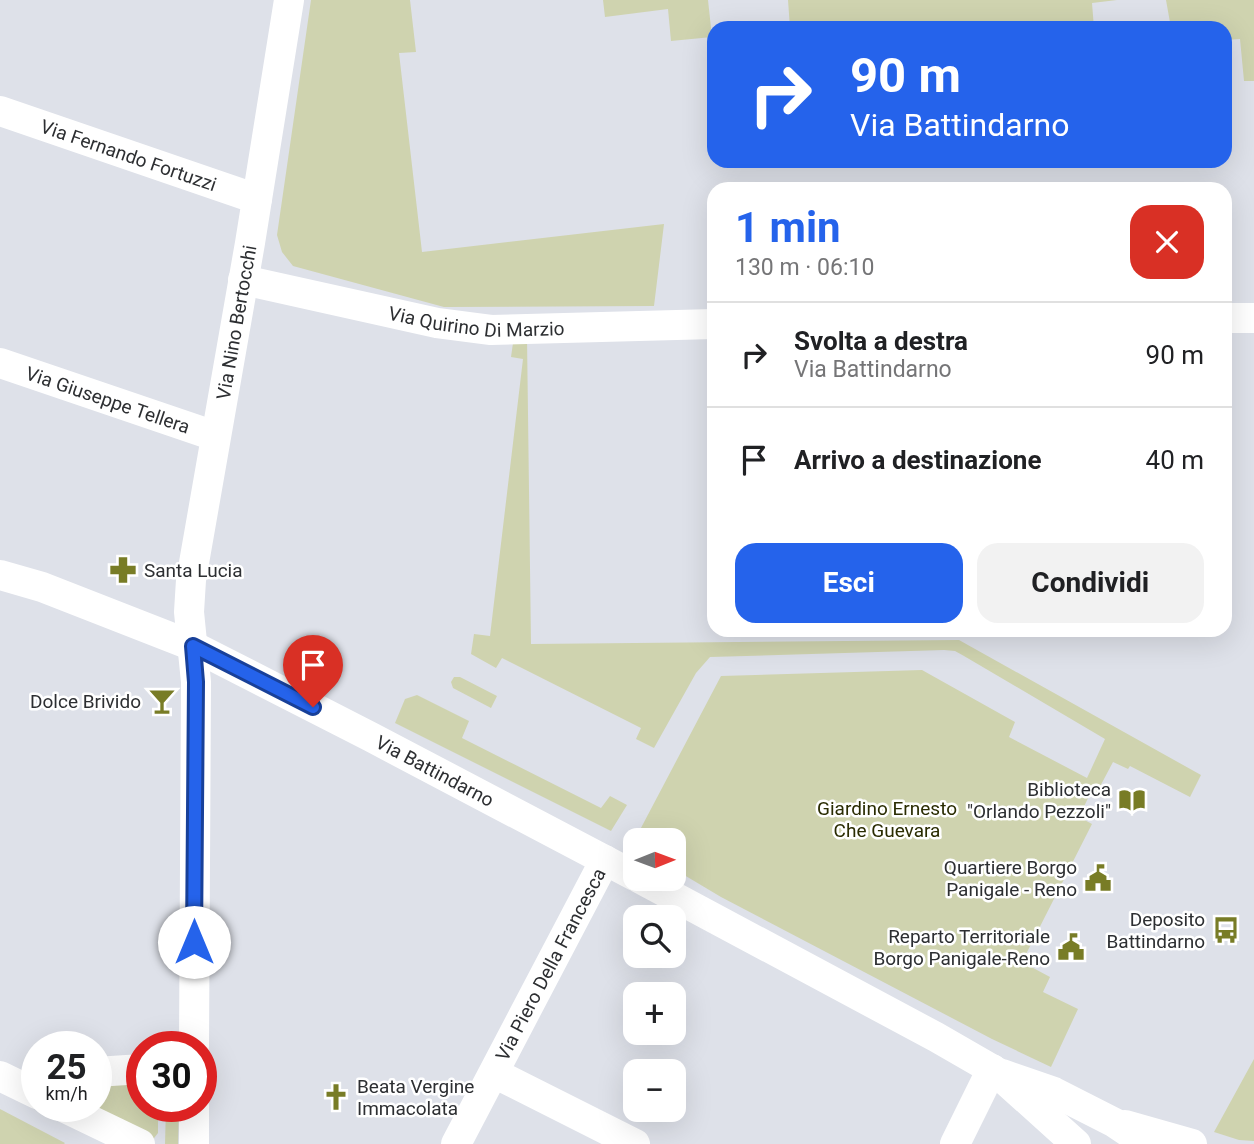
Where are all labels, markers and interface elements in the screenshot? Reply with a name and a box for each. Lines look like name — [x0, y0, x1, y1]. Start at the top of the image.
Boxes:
text: 90 m — [850, 47, 961, 104]
icon: right — [735, 49, 826, 140]
text: Via Battindarno — [850, 106, 1069, 144]
street label: Via Fernando Fortuzzi — [37, 115, 220, 196]
text: 1 min — [735, 203, 841, 252]
button: close — [1130, 205, 1204, 279]
street label: Via Nino Bertocchi — [212, 243, 261, 402]
text: 130 m · 06:10 — [735, 254, 874, 281]
street label: Via Quirino Di Marzio — [386, 302, 565, 343]
text: Svolta a destra — [794, 326, 968, 356]
icon: right — [735, 336, 773, 374]
text: 90 m — [1146, 340, 1204, 370]
text: Via Battindarno — [794, 356, 952, 383]
street label: Via Giuseppe Tellera — [23, 362, 193, 439]
icon: arrive — [735, 441, 773, 479]
text: Arrivo a destinazione — [794, 445, 1041, 475]
text: 40 m — [1146, 445, 1204, 475]
button: Esci — [735, 543, 963, 623]
button: Condividi — [977, 543, 1204, 623]
pharmacy icon: Santa Lucia — [108, 555, 138, 585]
place label: Santa Lucia — [144, 559, 243, 582]
pin — [283, 635, 343, 707]
icon: arrive — [294, 646, 332, 684]
bar icon: Dolce Brivido — [147, 686, 177, 716]
place label: Dolce Brivido — [30, 690, 141, 713]
street label: Via Battindarno — [372, 731, 498, 812]
place label: Biblioteca "Orlando Pezzoli" — [967, 778, 1111, 823]
library icon: Biblioteca "Orlando Pezzoli" — [1117, 785, 1147, 815]
park label: Giardino Ernesto Che Guevara — [817, 797, 957, 842]
north arrow — [623, 828, 686, 891]
map controls — [623, 828, 686, 1122]
place label: Quartiere Borgo Panigale - Reno — [944, 856, 1077, 901]
public building icon: Quartiere Borgo Panigale - Reno — [1083, 863, 1113, 893]
street label: Via Piero Della Francesca — [491, 864, 611, 1065]
position arrow — [157, 905, 231, 979]
button: search — [623, 905, 686, 968]
place label: Deposito Battindarno — [1106, 908, 1205, 953]
bus stop icon: Deposito Battindarno — [1211, 915, 1241, 945]
place label: Reparto Territoriale Borgo Panigale-Reno — [873, 925, 1050, 970]
public building icon: Reparto Territoriale Borgo Panigale-Reno — [1056, 932, 1086, 962]
button: + — [623, 982, 686, 1045]
speed limit sign: 30 — [126, 1031, 217, 1122]
text: 25 — [46, 1047, 87, 1088]
button: − — [623, 1059, 686, 1122]
place label: Beata Vergine Immacolata — [357, 1075, 474, 1120]
church icon: Beata Vergine Immacolata — [321, 1082, 351, 1112]
text: km/h — [45, 1083, 88, 1104]

